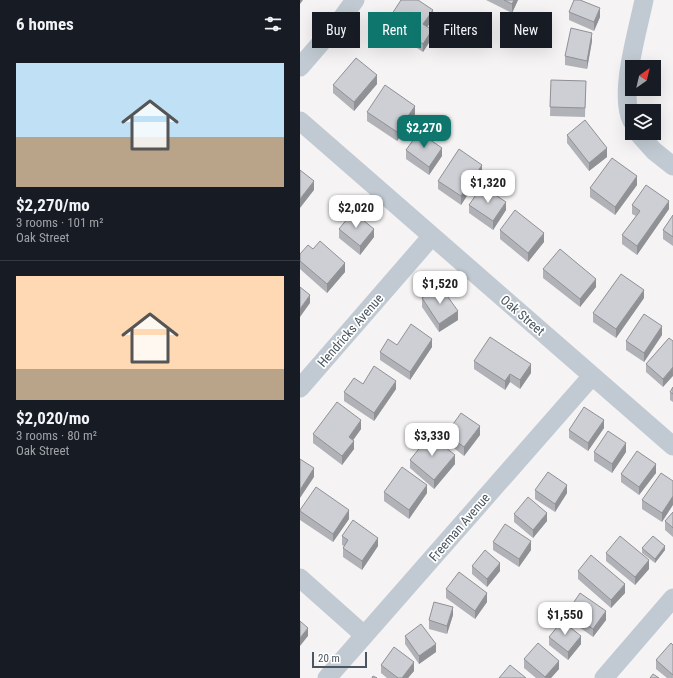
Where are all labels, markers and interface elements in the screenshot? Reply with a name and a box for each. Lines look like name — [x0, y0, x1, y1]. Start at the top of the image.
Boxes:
chip: Buy — [312, 12, 360, 48]
chip: Rent — [368, 12, 421, 48]
chip: Filters — [429, 12, 492, 48]
chip: New — [500, 12, 552, 48]
icon: filters — [262, 13, 284, 35]
text: 6 homes — [16, 14, 74, 34]
north arrow — [625, 60, 661, 96]
map controls — [625, 60, 661, 140]
icon: home — [114, 89, 186, 161]
button: layers — [625, 104, 661, 140]
pin: $2,270 — [391, 115, 457, 149]
text: $2,270 — [406, 120, 442, 135]
pin: $1,320 — [455, 170, 521, 204]
text: $1,320 — [470, 175, 506, 190]
text: $2,270/mo — [16, 195, 90, 215]
pin: $2,020 — [323, 195, 389, 229]
text: $2,020 — [338, 200, 374, 215]
text: 3 rooms · 101 m² — [16, 215, 103, 230]
text: Oak Street — [16, 230, 69, 245]
pin: $1,520 — [407, 271, 473, 305]
text: $1,520 — [422, 276, 458, 291]
street label: Hendricks Avenue — [315, 291, 386, 370]
street label: Oak Street — [498, 292, 548, 339]
icon: home — [114, 302, 186, 374]
text: $2,020/mo — [16, 408, 90, 428]
pin: $3,330 — [399, 423, 465, 457]
text: 3 rooms · 80 m² — [16, 428, 97, 443]
text: $3,330 — [414, 428, 450, 443]
text: Oak Street — [16, 443, 69, 458]
street label: Freeman Avenue — [426, 490, 493, 564]
pin: $1,550 — [532, 602, 598, 636]
text: $1,550 — [547, 607, 583, 622]
scale bar — [312, 650, 367, 669]
text: 20 m — [318, 652, 340, 665]

